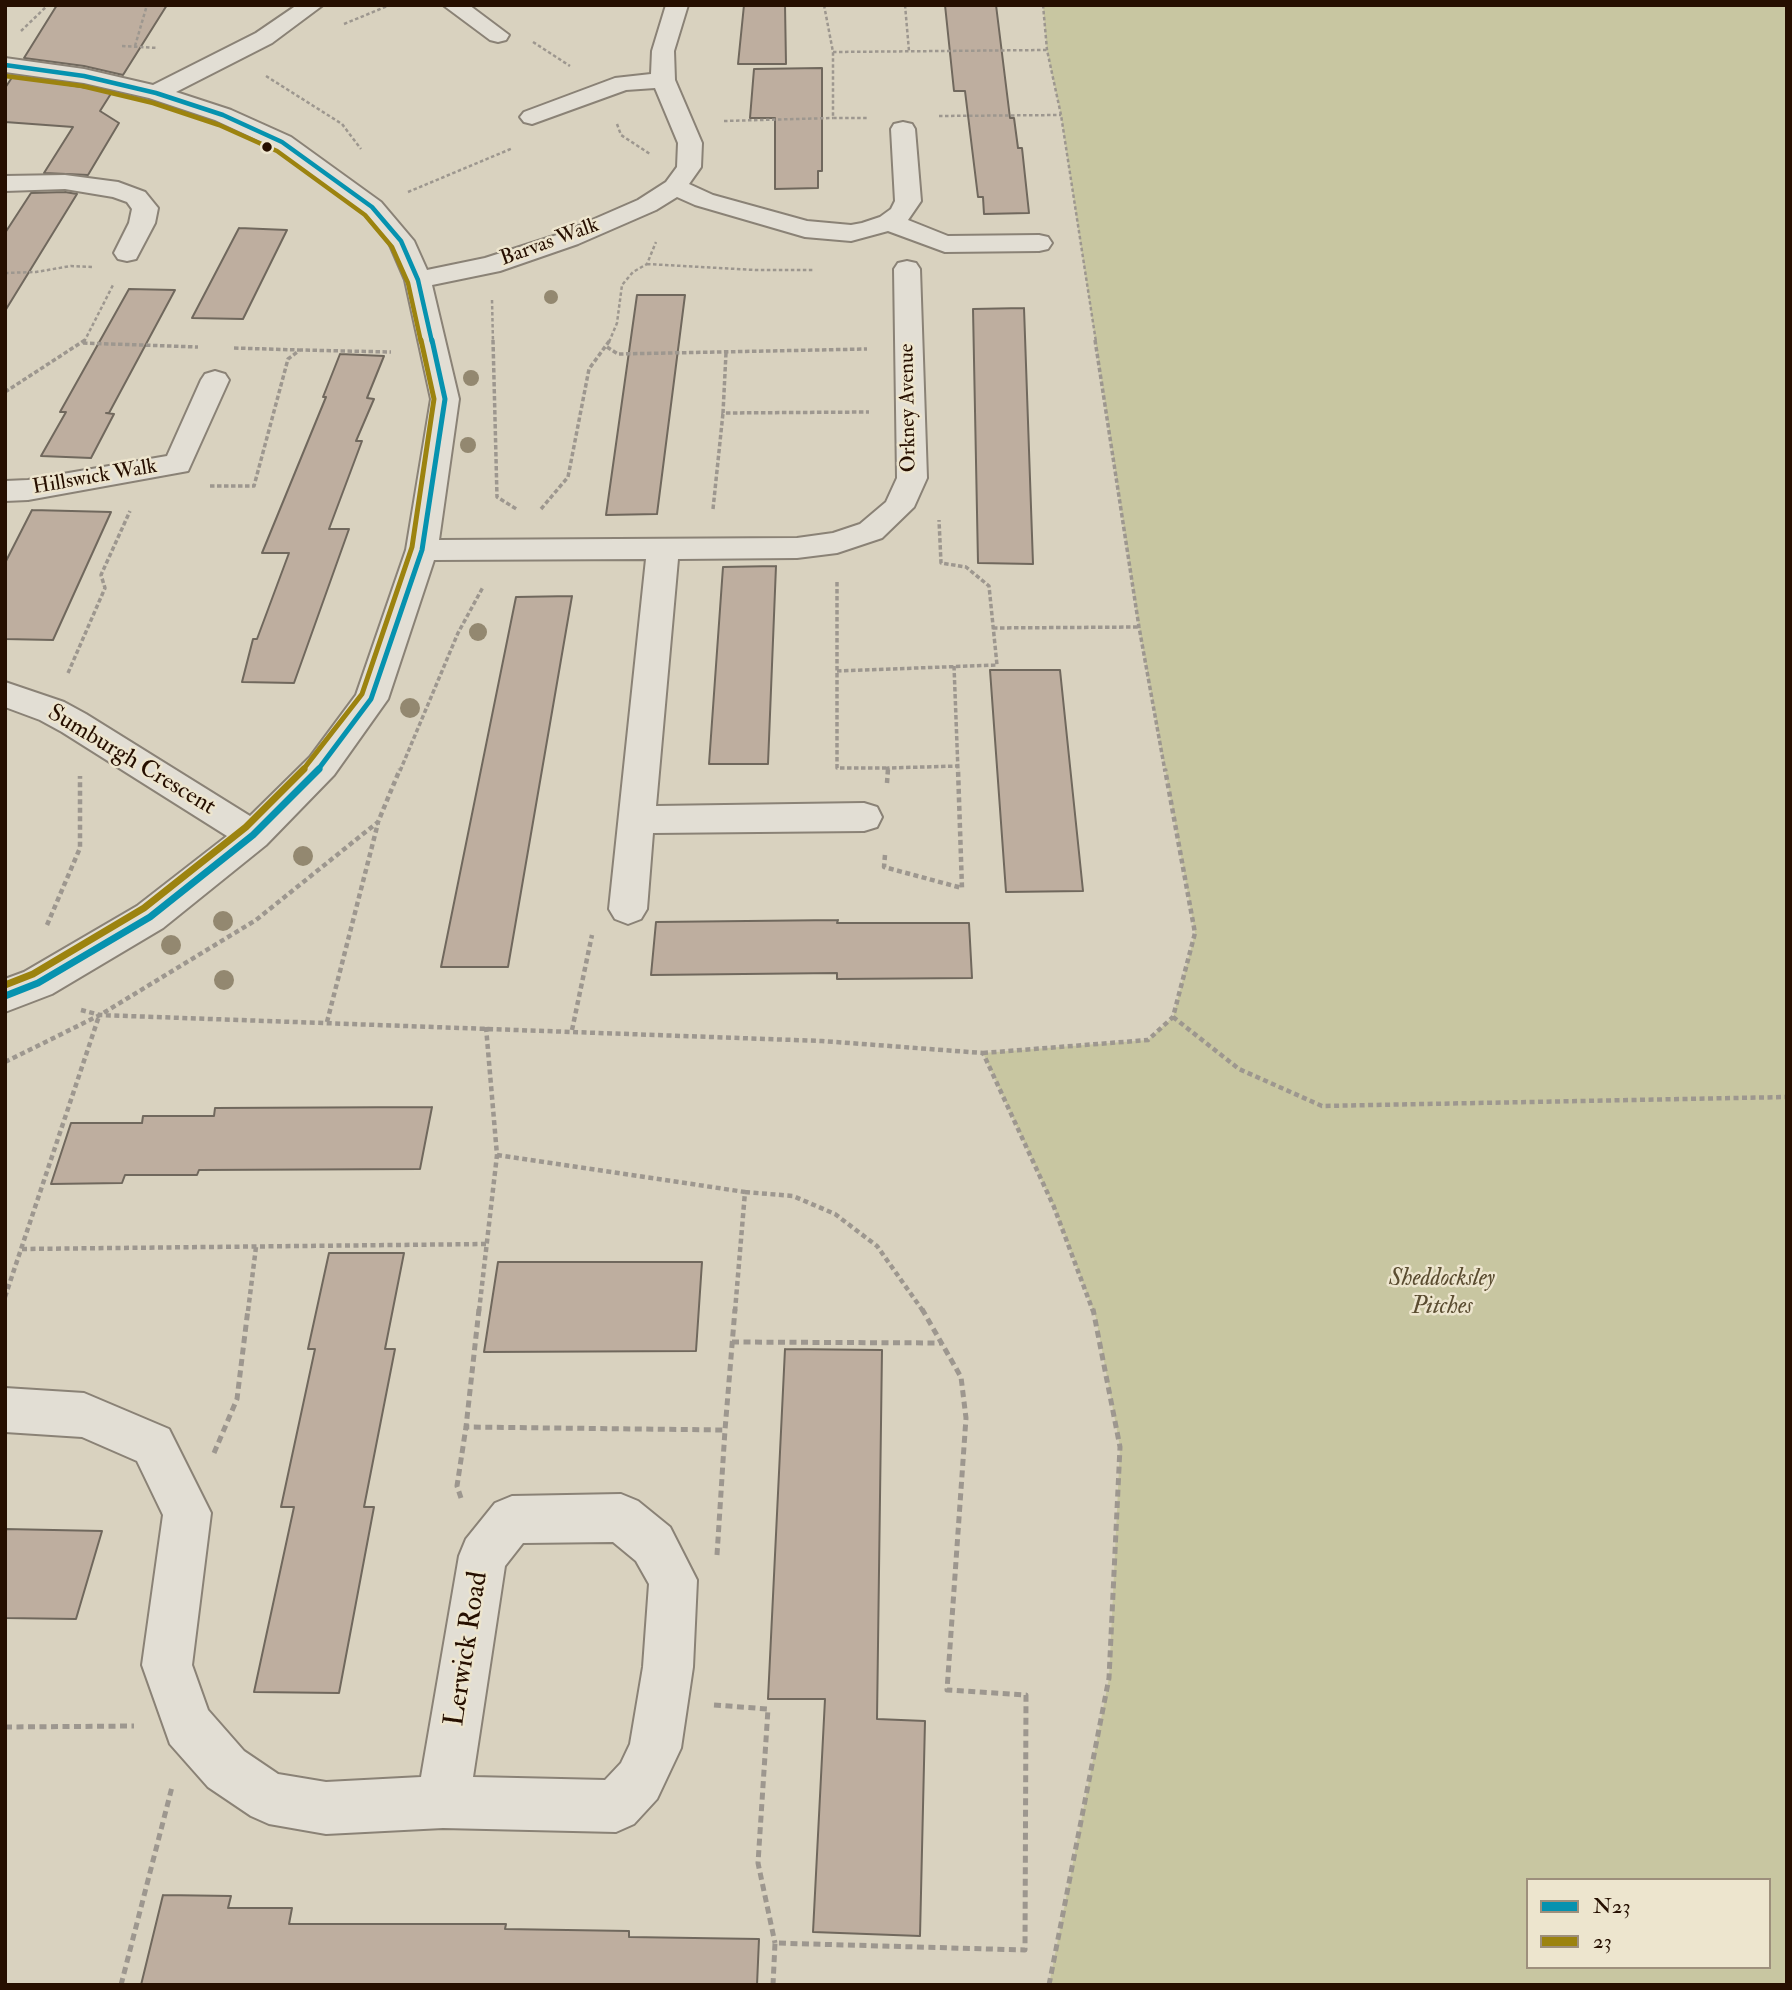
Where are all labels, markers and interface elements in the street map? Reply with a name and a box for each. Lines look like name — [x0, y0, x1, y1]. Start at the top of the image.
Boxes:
unlabelled marker — [260, 140, 274, 154]
street label: Barvas Walk — [497, 214, 603, 272]
street label: Orkney Avenue — [895, 343, 923, 473]
street label: Hillswick Walk — [31, 455, 159, 501]
street label: Sumburgh Crescent — [42, 700, 220, 822]
park label: Sheddocksley Pitches — [1389, 1266, 1495, 1322]
street label: Lerwick Road — [439, 1569, 497, 1729]
legend — [1526, 1878, 1771, 1969]
text: N23 — [1593, 1893, 1631, 1920]
text: 23 — [1593, 1928, 1612, 1955]

